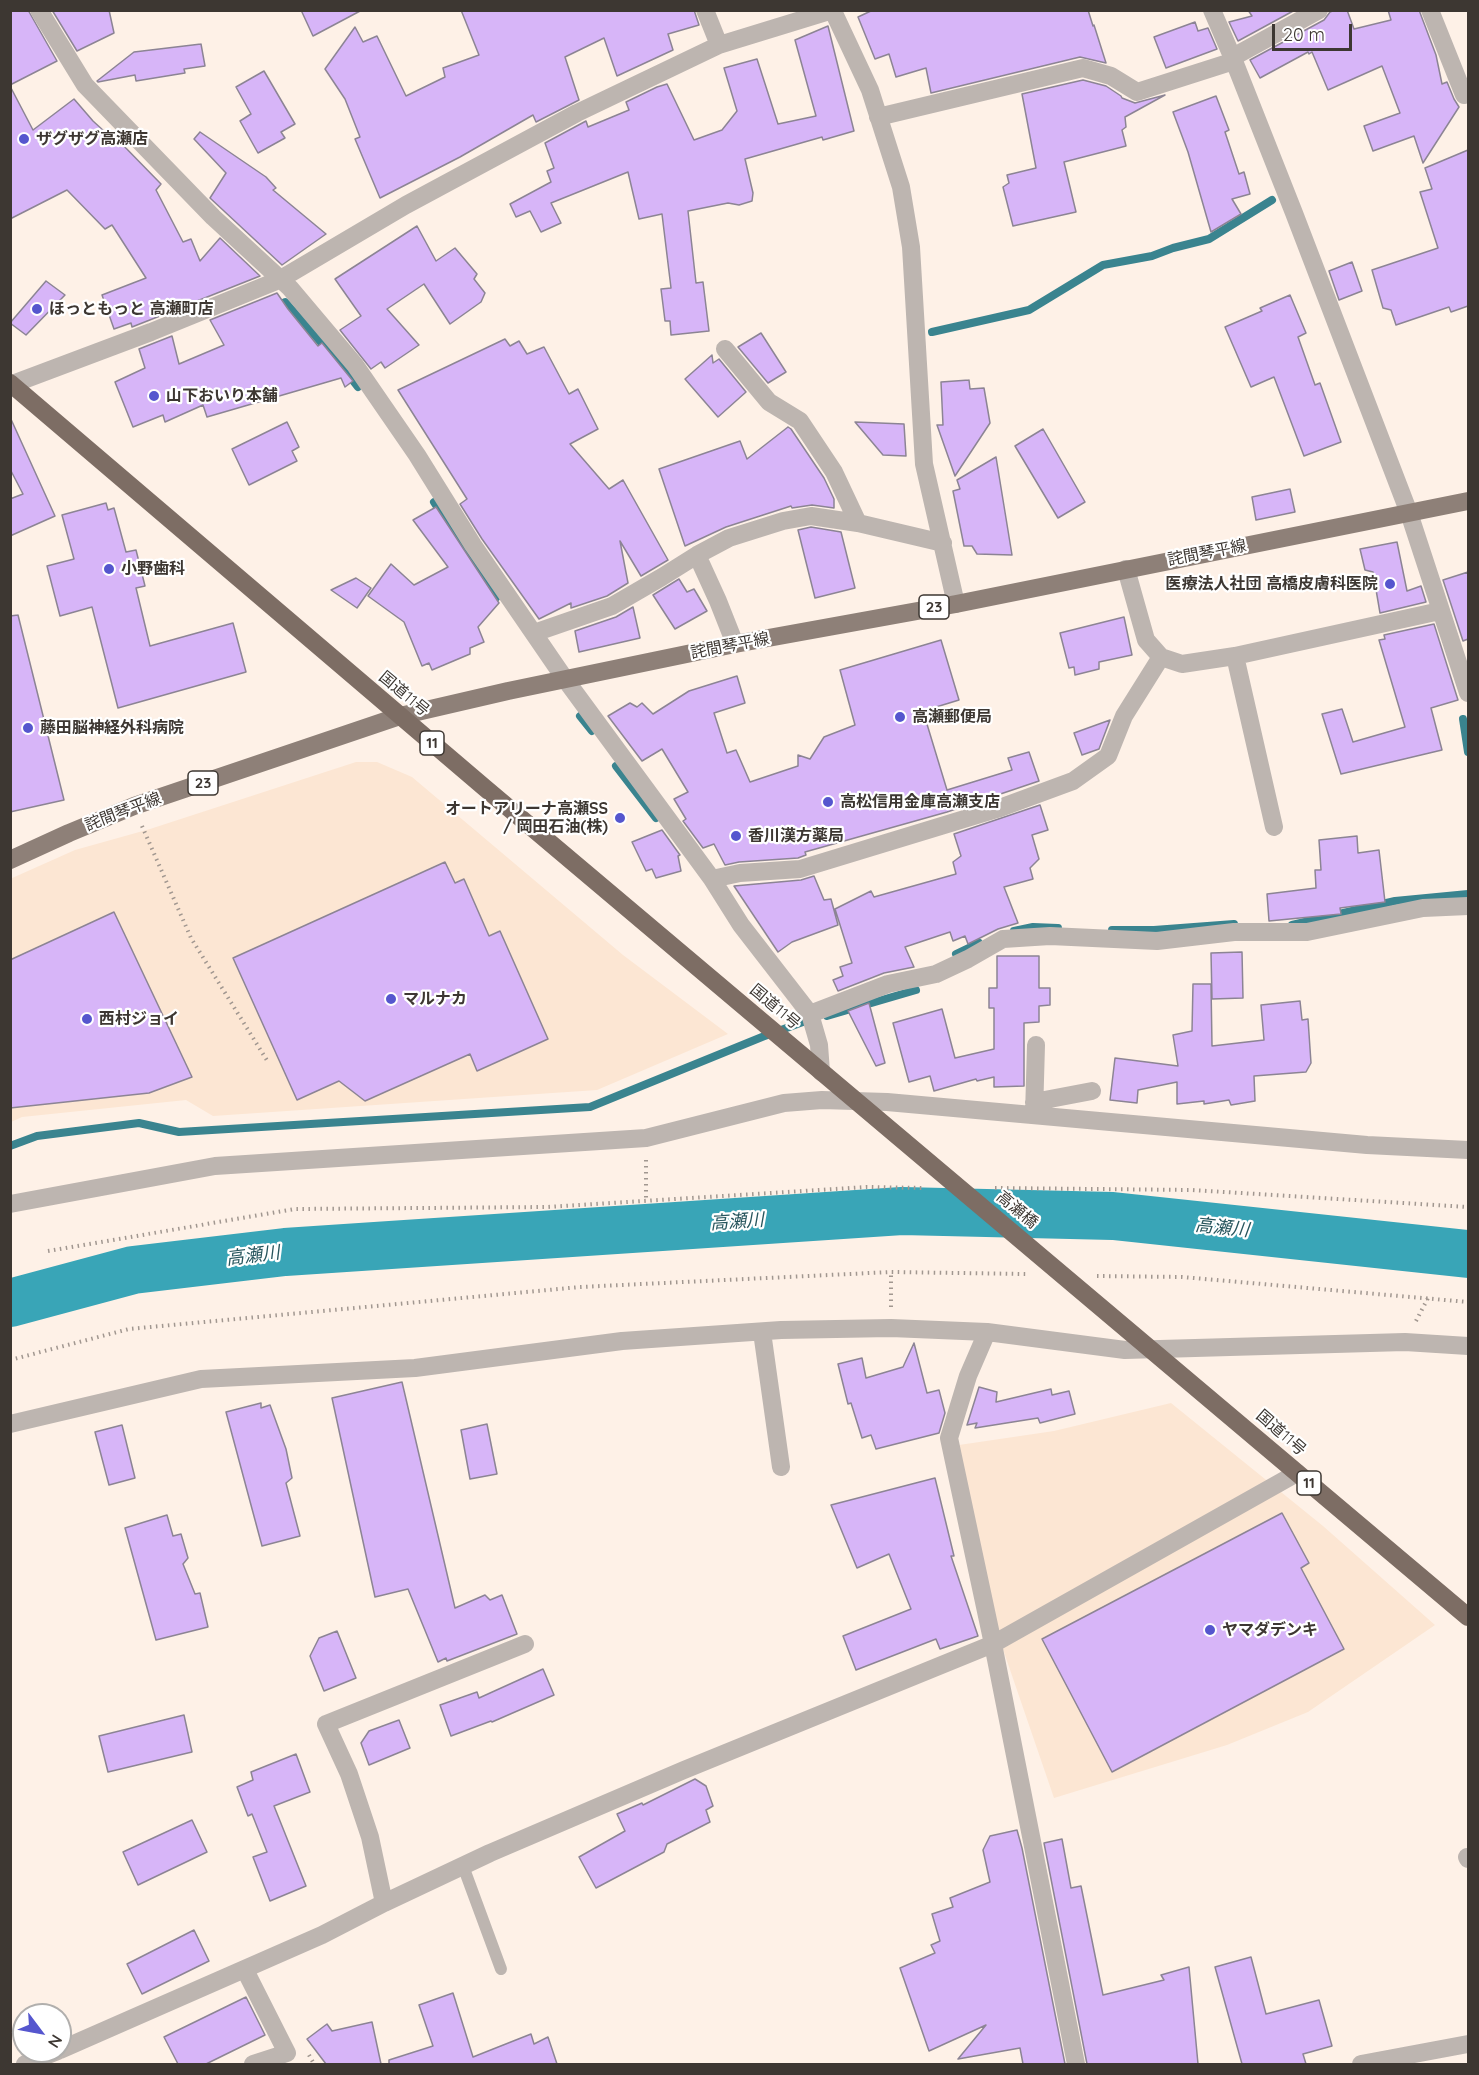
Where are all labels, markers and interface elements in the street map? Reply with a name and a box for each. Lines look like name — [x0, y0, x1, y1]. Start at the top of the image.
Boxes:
scale bar — [1275, 12, 1354, 50]
text: 20 m — [1283, 23, 1325, 46]
place label: ザグザグ高瀬店 — [36, 129, 148, 149]
marker: ザグザグ高瀬店 — [17, 132, 31, 146]
place label: ほっともっと 高瀬町店 — [49, 299, 213, 319]
marker: ほっともっと 高瀬町店 — [30, 302, 44, 316]
place label: 山下おいり本舗 — [166, 386, 278, 406]
marker: 山下おいり本舗 — [147, 389, 161, 403]
street label: 詫間琴平線 — [1166, 536, 1248, 570]
place label: 小野歯科 — [121, 559, 185, 579]
marker: 小野歯科 — [102, 562, 116, 576]
place label: 医療法人社団 高橋皮膚科医院 — [1166, 574, 1378, 594]
marker: 医療法人社団 高橋皮膚科医院 — [1383, 577, 1397, 591]
road number: 23 — [919, 595, 949, 619]
street label: 詫間琴平線 — [689, 629, 771, 663]
street label: 国道11号 — [375, 667, 433, 721]
place label: 高瀬郵便局 — [912, 707, 992, 727]
marker: 高瀬郵便局 — [893, 710, 907, 724]
place label: 藤田脳神経外科病院 — [40, 718, 184, 738]
marker: 藤田脳神経外科病院 — [21, 721, 35, 735]
road number: 11 — [420, 731, 444, 755]
road number: 23 — [188, 771, 218, 795]
street label: 詫間琴平線 — [82, 789, 164, 835]
place label: 高松信用金庫高瀬支店 — [840, 792, 1000, 812]
marker: 高松信用金庫高瀬支店 — [821, 795, 835, 809]
place label: オートアリーナ高瀬SS / 岡田石油(株) — [445, 799, 608, 837]
marker: オートアリーナ高瀬SS / 岡田石油(株) — [613, 811, 627, 825]
place label: 香川漢方薬局 — [748, 826, 844, 846]
marker: 香川漢方薬局 — [729, 829, 743, 843]
street label: 国道11号 — [746, 980, 804, 1034]
place label: マルナカ — [403, 989, 467, 1009]
marker: マルナカ — [384, 992, 398, 1006]
place label: 西村ジョイ — [99, 1009, 179, 1029]
marker: 西村ジョイ — [80, 1012, 94, 1026]
street label: 高瀬橋 — [992, 1187, 1042, 1233]
water label: 高瀬川 — [709, 1209, 765, 1235]
water label: 高瀬川 — [1194, 1214, 1250, 1242]
water label: 高瀬川 — [225, 1242, 281, 1270]
street label: 国道11号 — [1252, 1406, 1310, 1460]
road number: 11 — [1297, 1471, 1321, 1495]
place label: ヤマダデンキ — [1222, 1620, 1318, 1640]
marker: ヤマダデンキ — [1203, 1623, 1217, 1637]
north arrow — [12, 2003, 72, 2063]
text: N — [44, 2031, 67, 2052]

